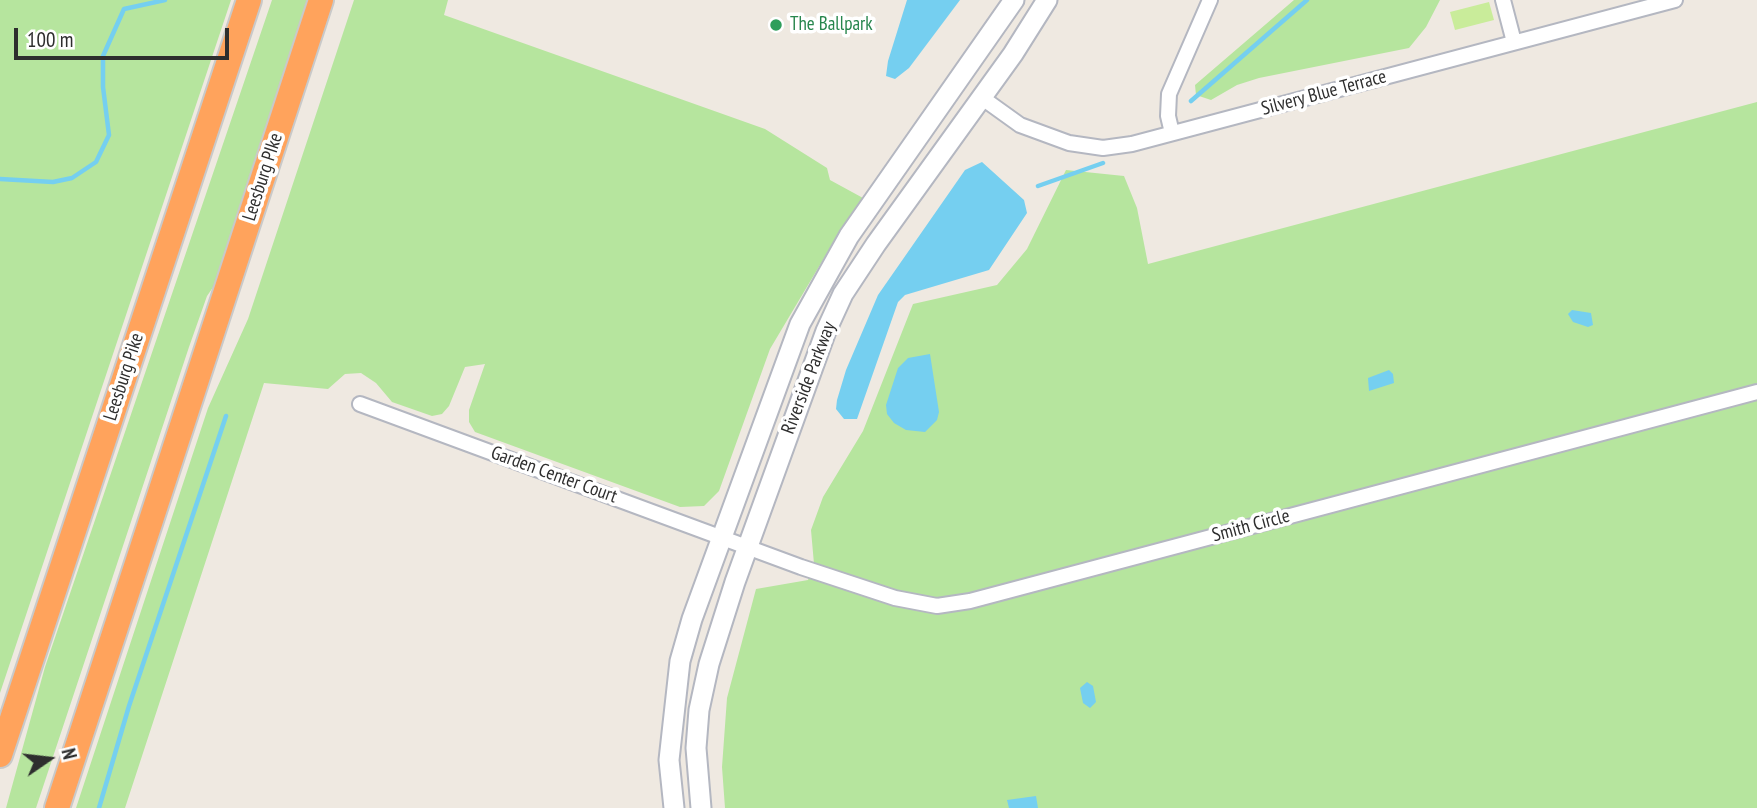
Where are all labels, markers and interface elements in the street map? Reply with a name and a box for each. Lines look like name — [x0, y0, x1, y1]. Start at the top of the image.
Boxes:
scale bar — [18, 14, 233, 58]
place label: The Ballpark — [790, 14, 873, 36]
marker: The Ballpark — [768, 17, 784, 33]
text: 100 m — [27, 26, 73, 53]
street label: Silvery Blue Terrace — [1259, 65, 1389, 121]
street label: Leesburg PIke — [238, 130, 288, 224]
street label: Riverside Parkway — [777, 319, 841, 437]
street label: Leesburg Pike — [99, 330, 149, 424]
street label: Garden Center Court — [488, 442, 620, 508]
street label: Smith Circle — [1210, 505, 1292, 547]
north arrow — [14, 724, 84, 794]
text: N — [56, 746, 82, 762]

